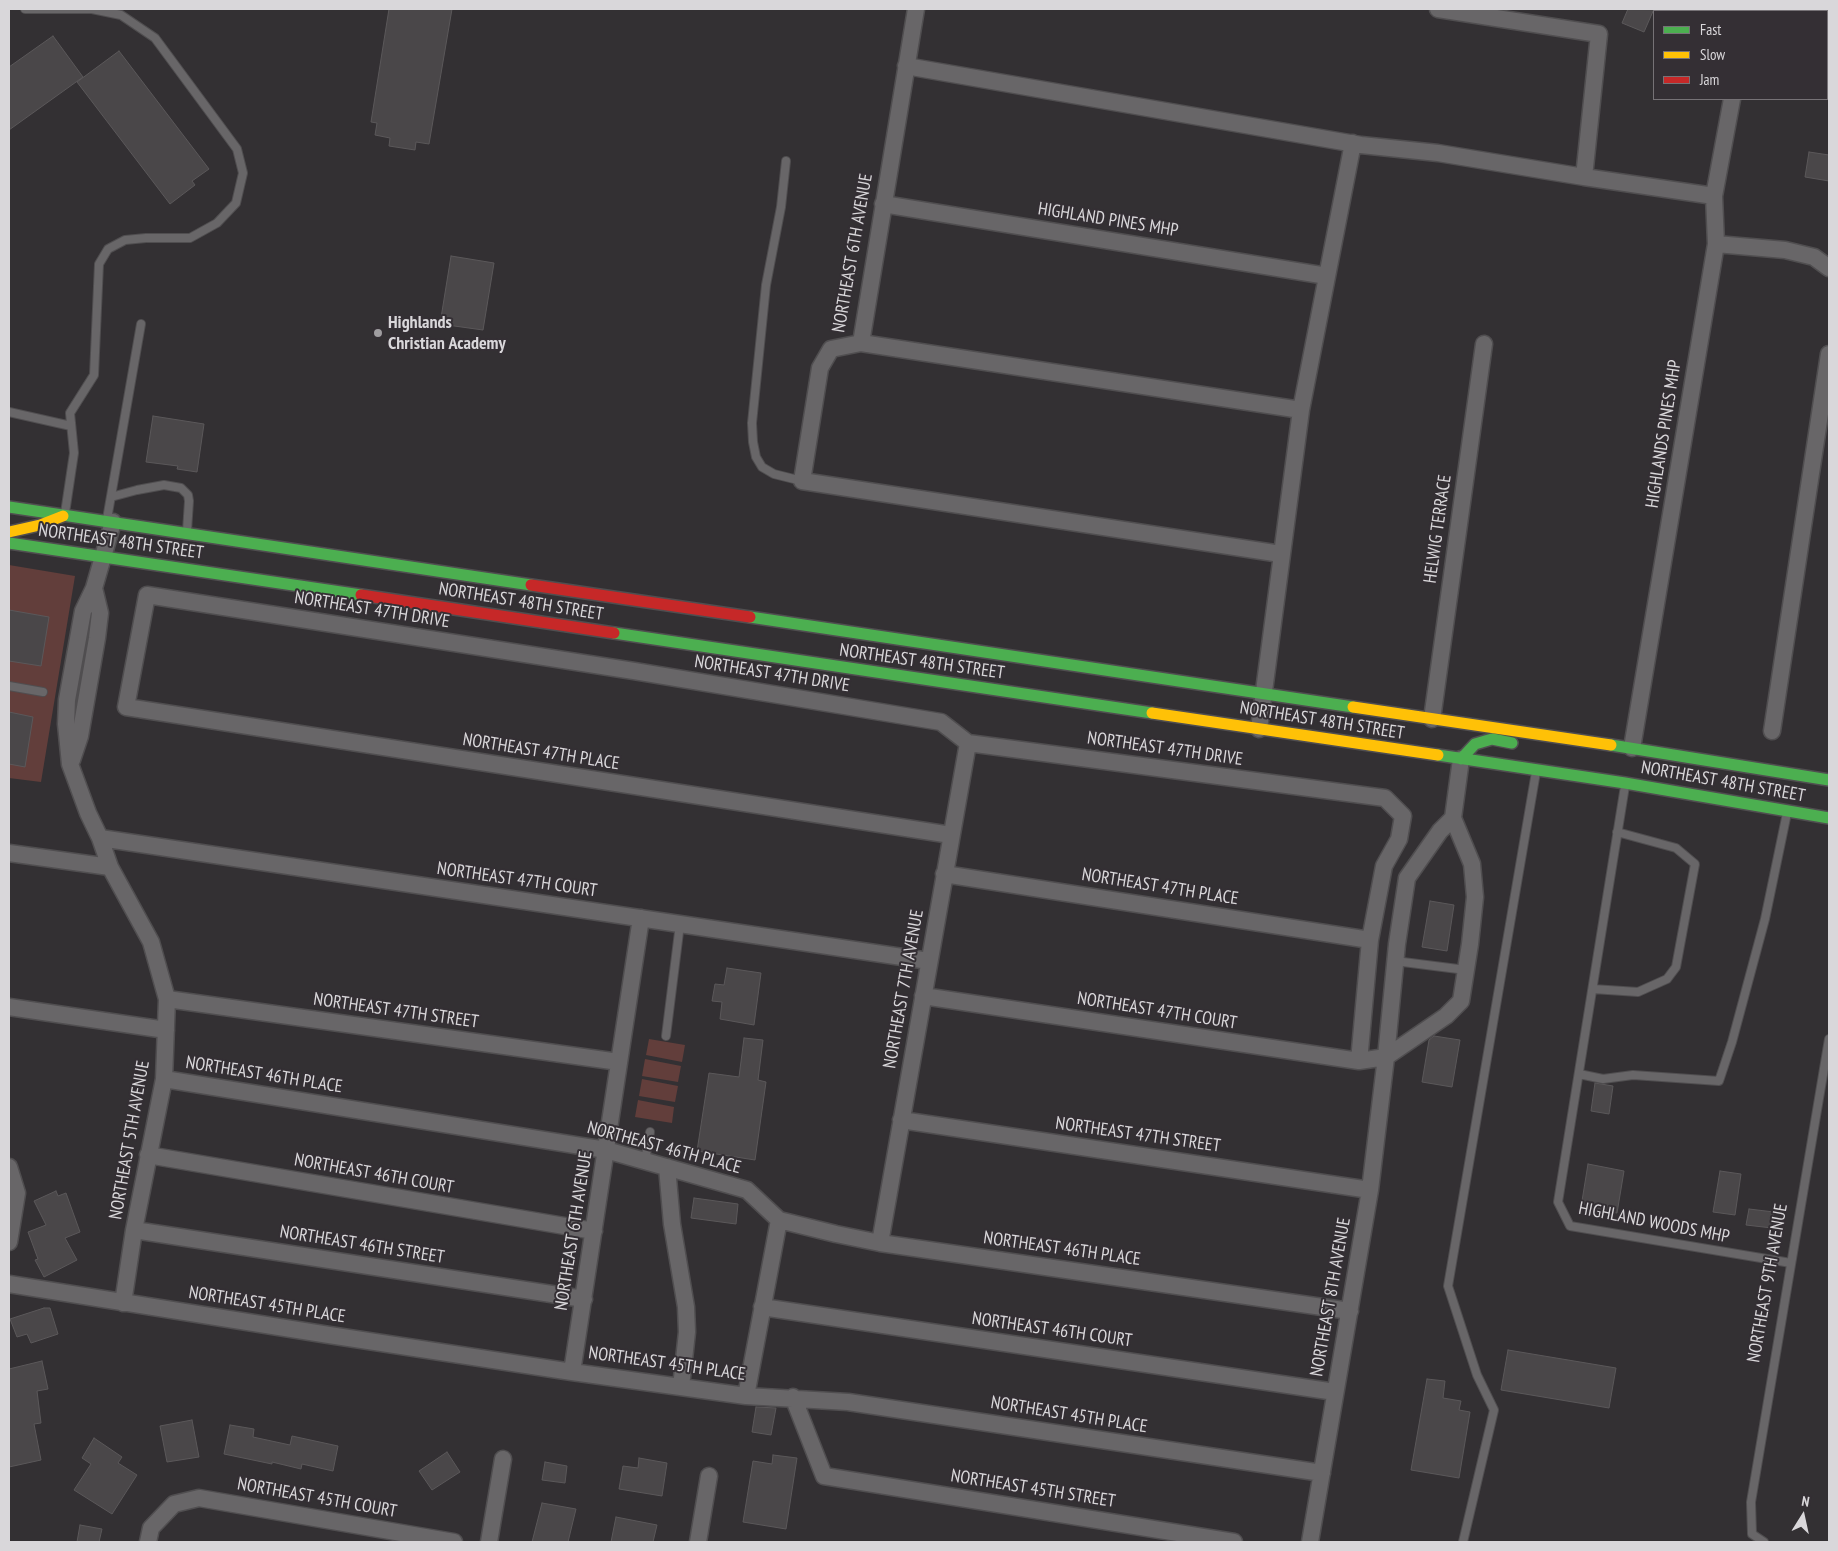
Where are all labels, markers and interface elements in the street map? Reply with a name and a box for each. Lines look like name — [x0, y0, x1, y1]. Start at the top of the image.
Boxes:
legend — [1653, 10, 1828, 100]
text: Fast — [1700, 20, 1721, 39]
text: Slow — [1700, 45, 1725, 64]
text: Jam — [1700, 70, 1719, 89]
street label: NORTHEAST 6TH AVENUE — [828, 172, 878, 334]
street label: HIGHLAND PINES MHP — [1036, 198, 1180, 242]
place label: Highlands Christian Academy — [388, 312, 506, 354]
marker: Highlands Christian Academy — [372, 327, 384, 339]
street label: HIGHLANDS PINES MHP — [1642, 358, 1686, 510]
street label: HELWIG TERRACE — [1420, 473, 1456, 585]
street label: NORTHEAST 48TH STREET — [37, 520, 205, 564]
street label: NORTHEAST 48TH STREET — [437, 578, 605, 626]
street label: NORTHEAST 47TH DRIVE — [293, 587, 451, 633]
street label: NORTHEAST 48TH STREET — [838, 640, 1006, 684]
street label: NORTHEAST 47TH DRIVE — [693, 651, 851, 697]
street label: NORTHEAST 48TH STREET — [1238, 697, 1406, 745]
street label: NORTHEAST 47TH DRIVE — [1086, 727, 1244, 771]
street label: NORTHEAST 47TH PLACE — [461, 729, 621, 775]
street label: NORTHEAST 48TH STREET — [1639, 757, 1807, 807]
street label: NORTHEAST 47TH COURT — [436, 858, 598, 902]
street label: NORTHEAST 47TH PLACE — [1080, 864, 1240, 910]
street label: NORTHEAST 7TH AVENUE — [879, 908, 929, 1070]
street label: NORTHEAST 47TH COURT — [1076, 988, 1238, 1034]
street label: NORTHEAST 47TH STREET — [312, 989, 480, 1033]
street label: NORTHEAST 46TH PLACE — [184, 1052, 344, 1098]
street label: NORTHEAST 5TH AVENUE — [105, 1059, 155, 1221]
street label: NORTHEAST 47TH STREET — [1054, 1113, 1222, 1157]
street label: NORTHEAST 46TH PLACE — [585, 1117, 743, 1179]
street label: NORTHEAST 46TH COURT — [293, 1149, 455, 1199]
street label: NORTHEAST 6TH AVENUE — [551, 1150, 597, 1312]
street label: HIGHLAND WOODS MHP — [1577, 1198, 1731, 1248]
street label: NORTHEAST 9TH AVENUE — [1743, 1202, 1793, 1364]
street label: NORTHEAST 8TH AVENUE — [1306, 1216, 1356, 1378]
street label: NORTHEAST 46TH STREET — [278, 1221, 446, 1269]
street label: NORTHEAST 46TH PLACE — [982, 1227, 1142, 1271]
street label: NORTHEAST 45TH PLACE — [187, 1282, 347, 1328]
street label: NORTHEAST 46TH COURT — [971, 1308, 1133, 1352]
street label: NORTHEAST 45TH PLACE — [587, 1342, 747, 1386]
street label: NORTHEAST 45TH PLACE — [989, 1392, 1149, 1438]
street label: NORTHEAST 45TH STREET — [949, 1465, 1117, 1513]
street label: NORTHEAST 45TH COURT — [236, 1473, 398, 1523]
north arrow — [1778, 1491, 1828, 1541]
text: N — [1800, 1492, 1811, 1511]

